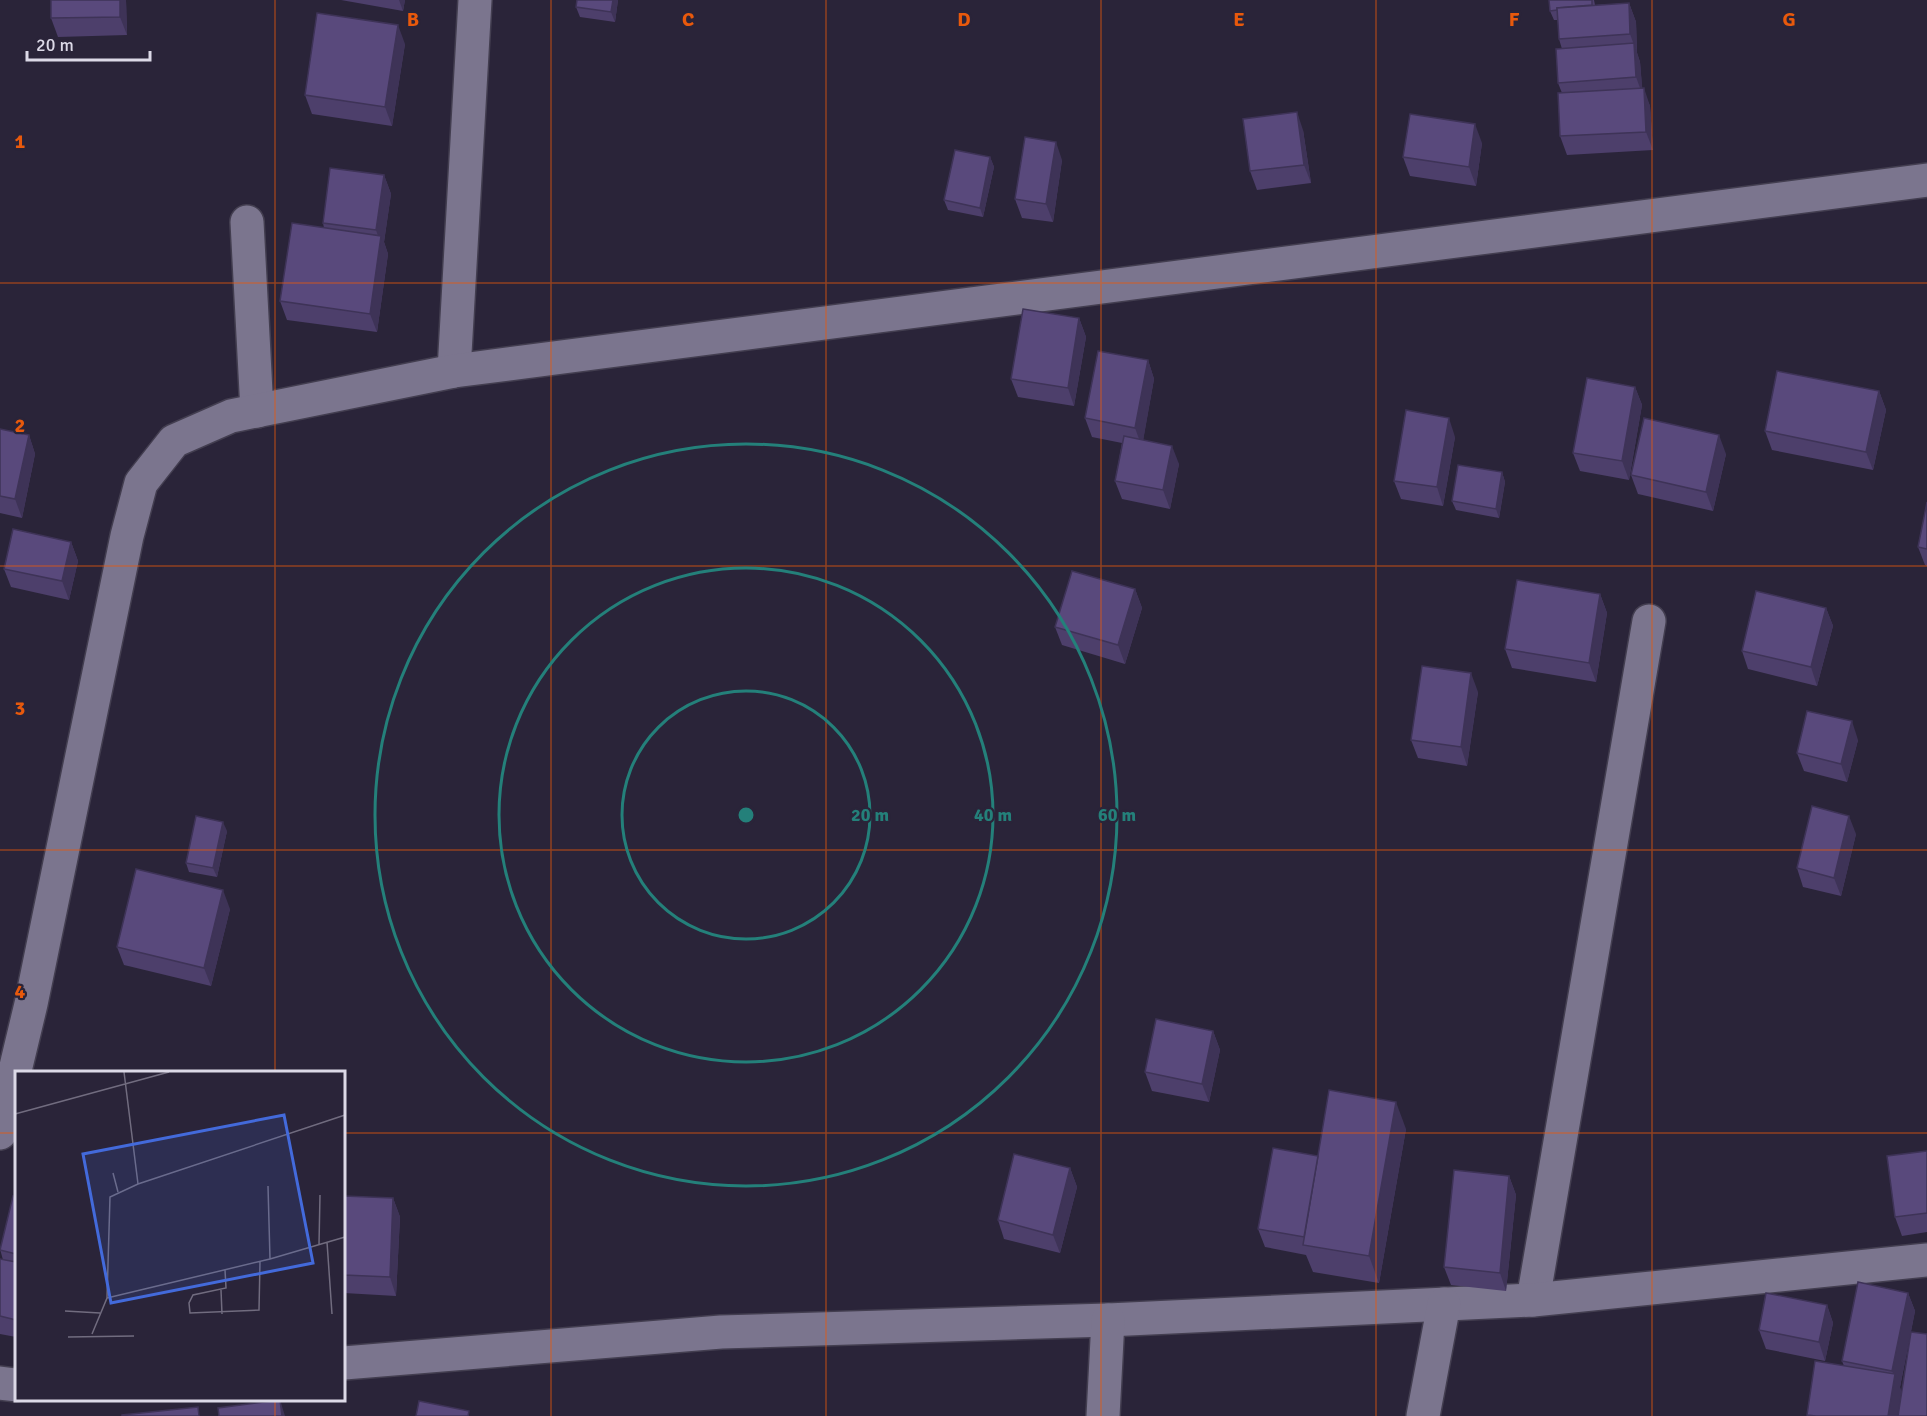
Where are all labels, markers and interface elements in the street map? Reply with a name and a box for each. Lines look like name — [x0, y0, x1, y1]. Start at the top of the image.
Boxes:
text: B — [407, 7, 419, 32]
text: C — [682, 7, 694, 32]
text: D — [957, 7, 971, 32]
text: E — [1233, 7, 1245, 32]
text: F — [1509, 7, 1520, 32]
text: G — [1782, 7, 1796, 32]
scale bar — [27, 24, 150, 62]
text: 20 m — [36, 34, 74, 56]
text: 1 — [15, 129, 26, 154]
text: 2 — [15, 413, 25, 438]
text: 3 — [15, 696, 25, 721]
text: 20 m — [851, 804, 889, 826]
text: 40 m — [974, 804, 1012, 826]
text: 60 m — [1098, 804, 1136, 826]
centre of rings — [736, 805, 756, 825]
text: 4 — [15, 979, 26, 1004]
inset map — [15, 1071, 345, 1401]

